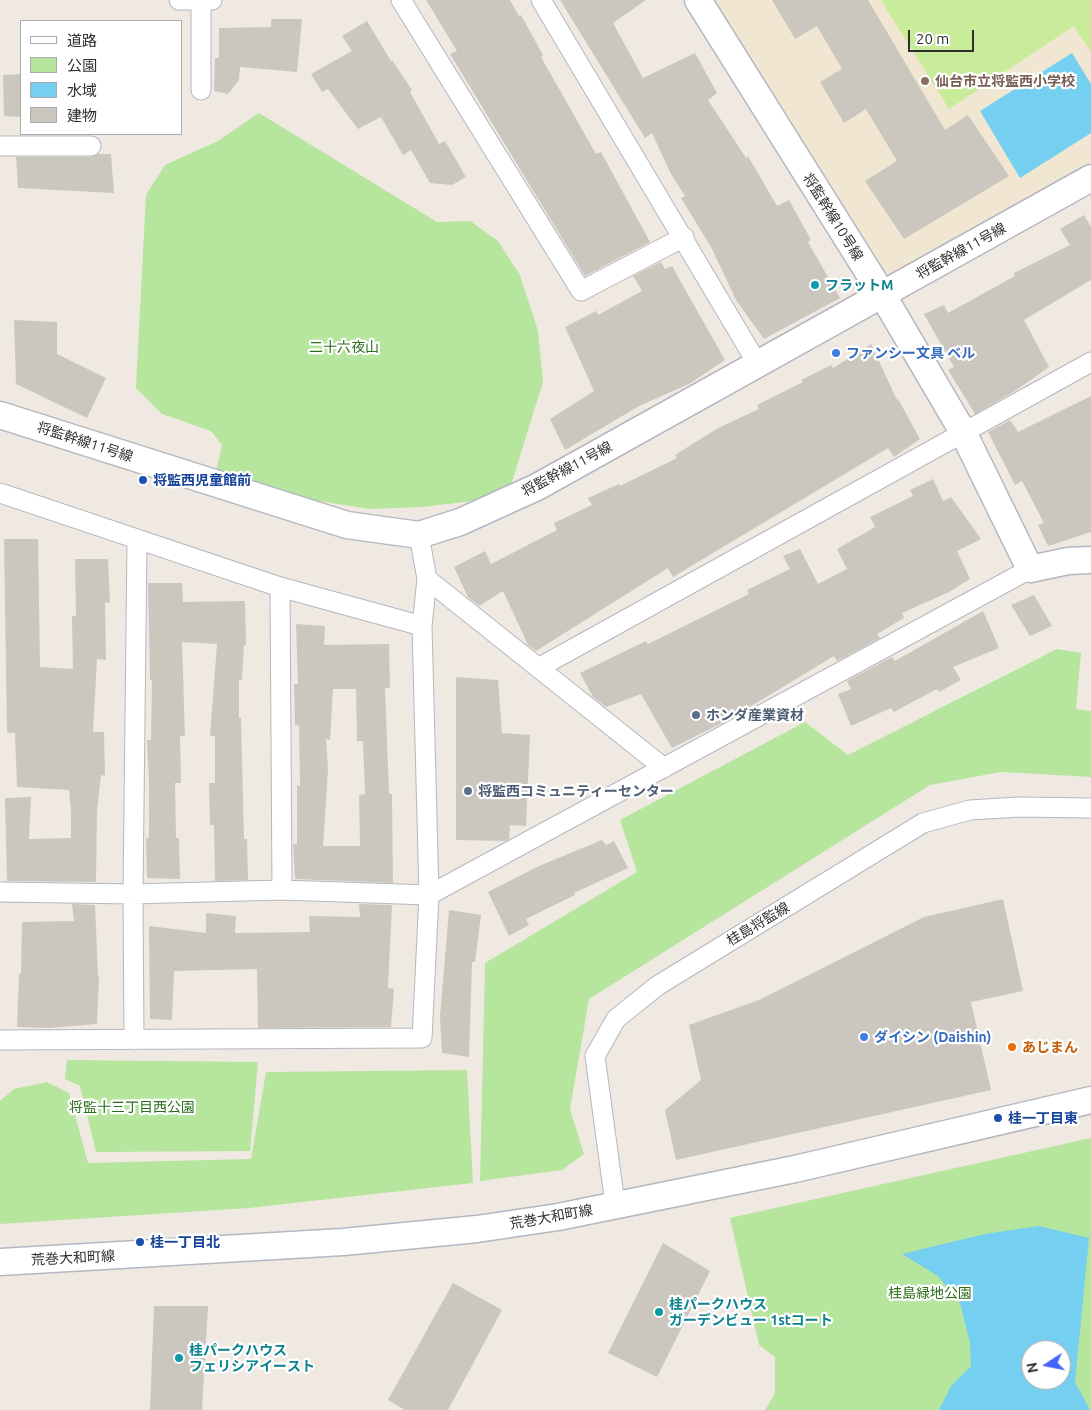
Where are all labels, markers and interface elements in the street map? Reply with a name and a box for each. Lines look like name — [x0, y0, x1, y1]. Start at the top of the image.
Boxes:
legend — [20, 20, 182, 135]
scale bar — [911, 20, 977, 52]
text: 20 m — [916, 30, 949, 47]
text: 道路 — [67, 32, 97, 49]
text: 公園 — [67, 57, 97, 74]
place label: 仙台市立将監西小学校 — [935, 73, 1075, 89]
marker: 仙台市立将監西小学校 — [919, 75, 931, 87]
text: 水域 — [67, 82, 97, 99]
text: 建物 — [67, 107, 97, 124]
street label: 将監幹線10号線 — [799, 170, 867, 264]
street label: 将監幹線11号線 — [913, 219, 1009, 283]
place label: フラットM — [825, 277, 893, 293]
marker: フラットM — [809, 279, 821, 291]
park label: 二十六夜山 — [309, 339, 379, 355]
place label: ファンシー文具 ベル — [846, 345, 975, 361]
marker: ファンシー文具 ベル — [830, 347, 842, 359]
street label: 将監幹線11号線 — [35, 419, 135, 465]
street label: 将監幹線11号線 — [519, 438, 615, 500]
place label: 将監西児童館前 — [153, 472, 251, 488]
marker: 将監西児童館前 — [137, 474, 149, 486]
place label: ホンダ産業資材 — [706, 707, 804, 723]
marker: ホンダ産業資材 — [690, 709, 702, 721]
place label: 将監西コミュニティーセンター — [478, 783, 674, 799]
marker: 将監西コミュニティーセンター — [462, 785, 474, 797]
street label: 桂島将監線 — [724, 899, 792, 949]
place label: ダイシン (Daishin) — [874, 1029, 991, 1045]
marker: ダイシン (Daishin) — [858, 1031, 870, 1043]
place label: あじまん — [1022, 1039, 1078, 1055]
marker: あじまん — [1006, 1041, 1018, 1053]
park label: 将監十三丁目西公園 — [69, 1099, 195, 1115]
place label: 桂一丁目東 — [1008, 1110, 1078, 1126]
marker: 桂一丁目東 — [992, 1112, 1004, 1124]
street label: 荒巻大和町線 — [508, 1201, 594, 1233]
place label: 桂一丁目北 — [150, 1234, 220, 1250]
marker: 桂一丁目北 — [134, 1236, 146, 1248]
street label: 荒巻大和町線 — [31, 1247, 115, 1269]
park label: 桂島緑地公園 — [888, 1285, 972, 1301]
place label: 桂パークハウス ガーデンビュー 1stコート — [669, 1296, 833, 1328]
marker: 桂パークハウス ガーデンビュー 1stコート — [653, 1306, 665, 1318]
north arrow — [1021, 1340, 1071, 1390]
place label: 桂パークハウス フェリシアイースト — [189, 1342, 315, 1374]
marker: 桂パークハウス フェリシアイースト — [173, 1352, 185, 1364]
text: N — [1023, 1361, 1041, 1374]

